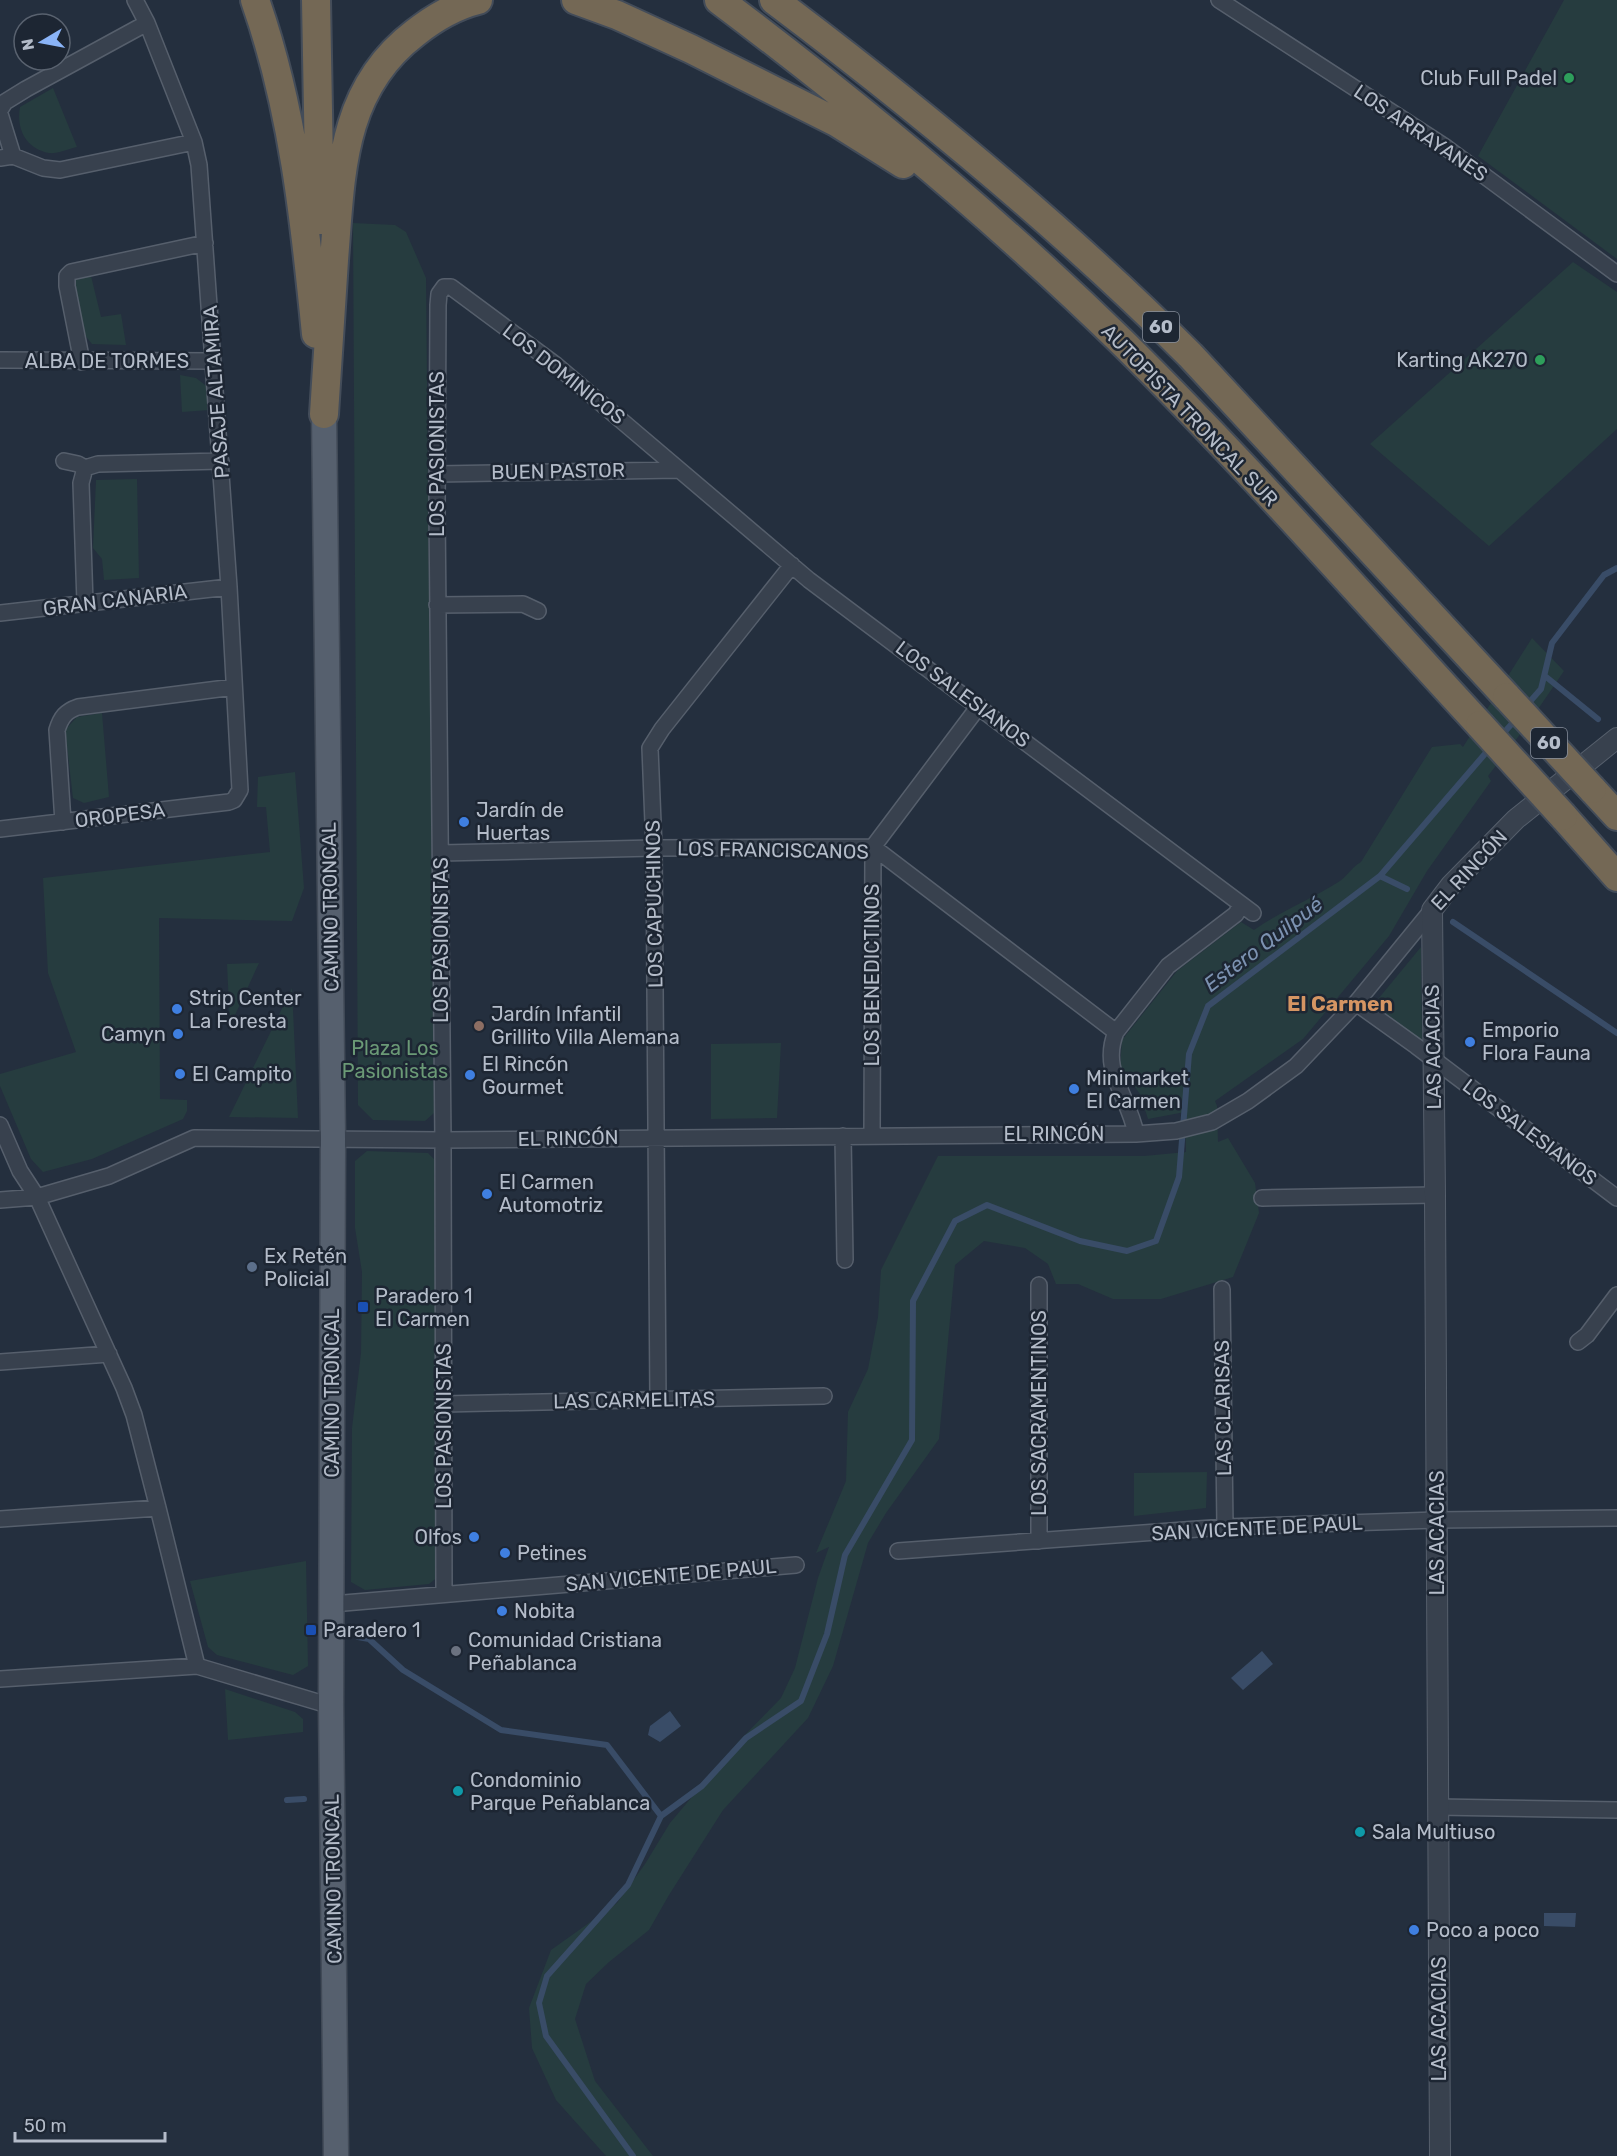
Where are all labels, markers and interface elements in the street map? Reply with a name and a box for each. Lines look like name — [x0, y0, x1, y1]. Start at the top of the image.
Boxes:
north arrow — [12, 12, 72, 72]
text: N — [17, 37, 38, 52]
place label: Club Full Padel — [1420, 66, 1557, 90]
marker: Club Full Padel — [1562, 71, 1576, 85]
street label: LOS ARRAYANES — [1349, 79, 1493, 187]
street label: PASAJE ALTAMIRA — [198, 305, 234, 479]
road number: 60 — [1143, 312, 1179, 342]
street label: LOS DOMINICOS — [498, 319, 630, 429]
street label: AUTOPISTA TRONCAL SUR — [1097, 319, 1283, 511]
place label: Karting AK270 — [1396, 348, 1528, 372]
street label: ALBA DE TORMES — [25, 349, 189, 373]
marker: Karting AK270 — [1533, 353, 1547, 367]
street label: LOS PASIONISTAS — [425, 371, 449, 537]
street label: BUEN PASTOR — [491, 458, 625, 484]
street label: GRAN CANARIA — [42, 579, 188, 621]
street label: LOS SALESIANOS — [891, 636, 1035, 752]
road number: 60 — [1531, 728, 1567, 758]
street label: OROPESA — [73, 798, 167, 832]
place label: Jardín de Huertas — [476, 798, 564, 845]
marker: Jardín de Huertas — [457, 815, 471, 829]
street label: LOS CAPUCHINOS — [641, 820, 667, 988]
street label: CAMINO TRONCAL — [317, 822, 343, 992]
street label: EL RINCÓN — [1426, 825, 1512, 915]
street label: LOS FRANCISCANOS — [677, 836, 869, 864]
street label: LOS PASIONISTAS — [429, 857, 453, 1023]
street label: LOS BENEDICTINOS — [860, 884, 884, 1066]
water label: Estero Quilpué — [1199, 891, 1328, 997]
street label: LAS ACACIAS — [1420, 984, 1446, 1110]
place label: Strip Center La Foresta — [189, 986, 302, 1033]
district label: El Carmen — [1287, 991, 1393, 1016]
marker: Strip Center La Foresta — [170, 1002, 184, 1016]
place label: Jardín Infantil Grillito Villa Alemana — [491, 1002, 680, 1049]
place label: Emporio Flora Fauna — [1482, 1018, 1591, 1065]
marker: Jardín Infantil Grillito Villa Alemana — [472, 1019, 486, 1033]
place label: Camyn — [101, 1022, 166, 1046]
marker: Camyn — [171, 1027, 185, 1041]
marker: Emporio Flora Fauna — [1463, 1035, 1477, 1049]
park label: Plaza Los Pasionistas — [342, 1036, 448, 1083]
place label: El Rincón Gourmet — [482, 1052, 569, 1099]
place label: El Campito — [192, 1062, 292, 1086]
place label: Minimarket El Carmen — [1086, 1066, 1189, 1113]
marker: El Campito — [173, 1067, 187, 1081]
marker: El Rincón Gourmet — [463, 1068, 477, 1082]
street label: LOS SALESIANOS — [1458, 1074, 1602, 1190]
marker: Minimarket El Carmen — [1067, 1082, 1081, 1096]
street label: EL RINCÓN — [1004, 1122, 1104, 1146]
street label: EL RINCÓN — [517, 1125, 619, 1151]
place label: El Carmen Automotriz — [499, 1170, 603, 1217]
marker: El Carmen Automotriz — [480, 1187, 494, 1201]
place label: Ex Retén Policial — [264, 1244, 347, 1291]
marker: Ex Retén Policial — [245, 1260, 259, 1274]
place label: Paradero 1 El Carmen — [375, 1284, 473, 1331]
marker: Paradero 1 El Carmen — [356, 1300, 370, 1314]
street label: CAMINO TRONCAL — [320, 1308, 344, 1478]
street label: LOS SACRAMENTINOS — [1027, 1310, 1051, 1516]
street label: LAS CLARISAS — [1210, 1340, 1236, 1476]
street label: LOS PASIONISTAS — [432, 1343, 456, 1509]
street label: LAS CARMELITAS — [553, 1387, 715, 1413]
street label: LAS ACACIAS — [1425, 1470, 1449, 1596]
street label: SAN VICENTE DE PAUL — [1151, 1510, 1363, 1546]
place label: Olfos — [414, 1525, 462, 1549]
marker: Olfos — [467, 1530, 481, 1544]
place label: Petines — [517, 1541, 587, 1565]
marker: Petines — [498, 1546, 512, 1560]
street label: SAN VICENTE DE PAUL — [565, 1554, 777, 1596]
place label: Nobita — [514, 1599, 575, 1623]
marker: Nobita — [495, 1604, 509, 1618]
place label: Paradero 1 — [323, 1618, 421, 1642]
marker: Paradero 1 — [304, 1623, 318, 1637]
place label: Comunidad Cristiana Peñablanca — [468, 1628, 662, 1675]
marker: Comunidad Cristiana Peñablanca — [449, 1644, 463, 1658]
place label: Condominio Parque Peñablanca — [470, 1768, 650, 1815]
marker: Condominio Parque Peñablanca — [451, 1784, 465, 1798]
street label: CAMINO TRONCAL — [320, 1794, 346, 1964]
place label: Sala Multiuso — [1372, 1820, 1495, 1844]
marker: Sala Multiuso — [1353, 1825, 1367, 1839]
place label: Poco a poco — [1426, 1918, 1539, 1942]
marker: Poco a poco — [1407, 1923, 1421, 1937]
street label: LAS ACACIAS — [1427, 1956, 1451, 2082]
scale bar — [15, 2105, 165, 2143]
text: 50 m — [24, 2115, 67, 2137]

